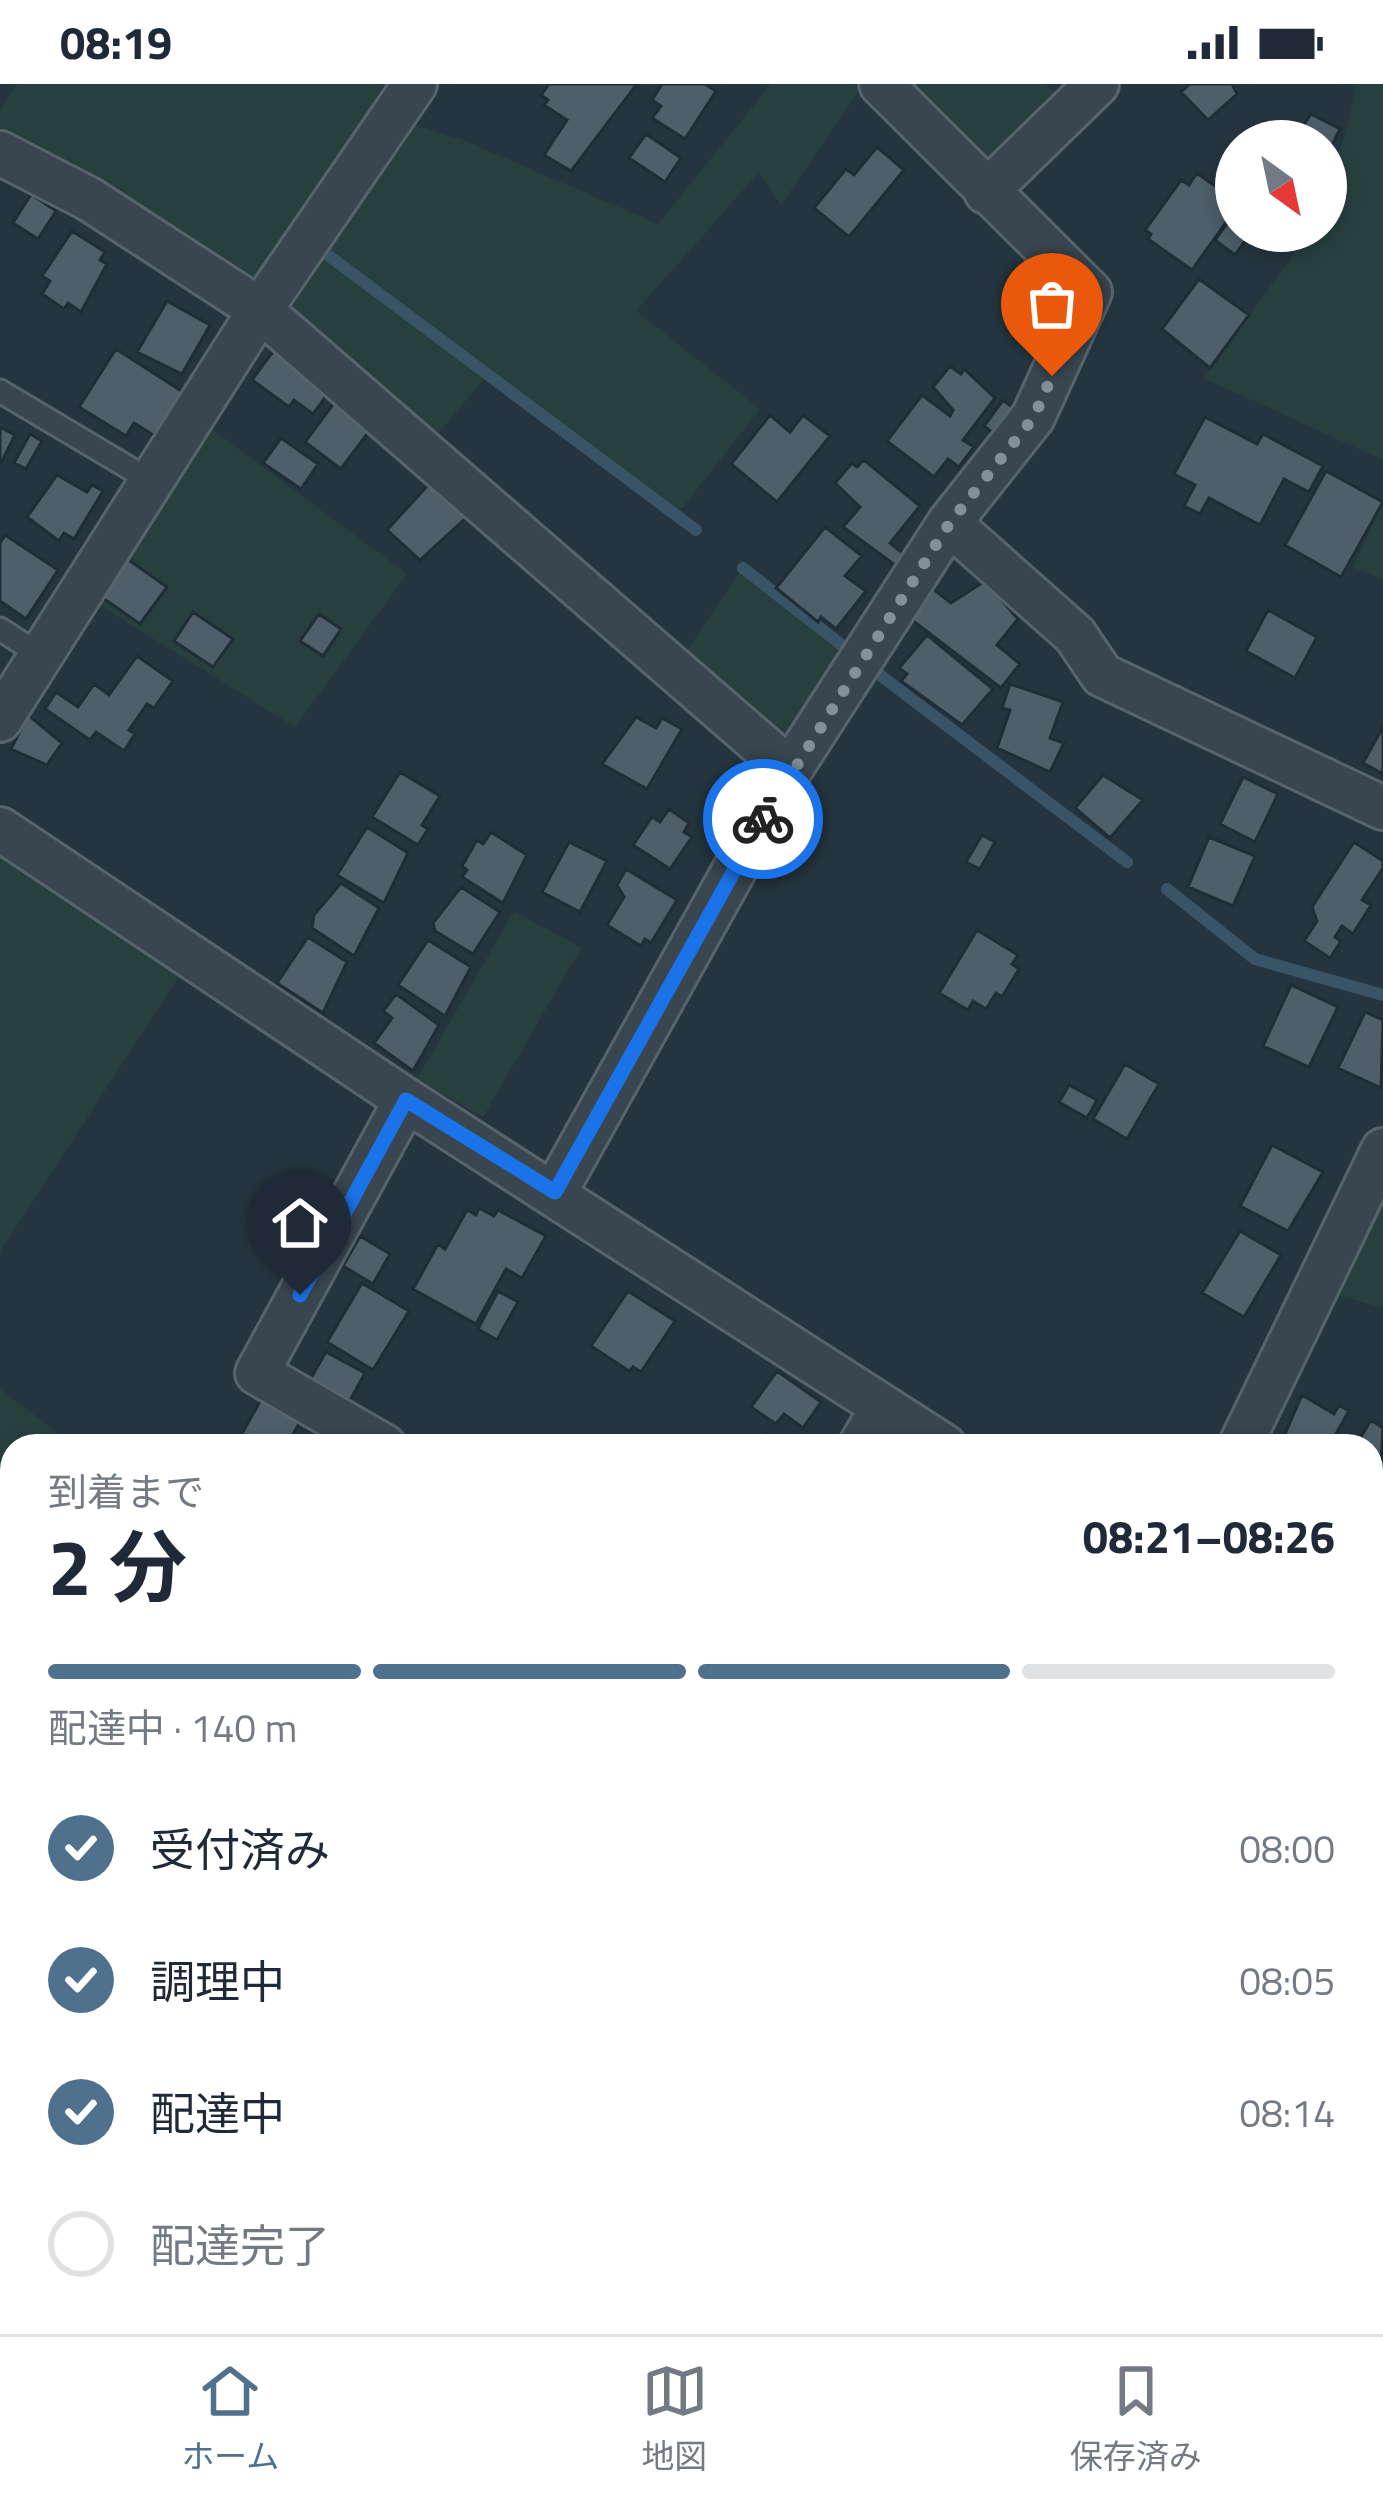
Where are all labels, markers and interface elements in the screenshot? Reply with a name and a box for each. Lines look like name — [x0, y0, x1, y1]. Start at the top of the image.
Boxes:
text: 08:19 — [60, 8, 172, 76]
north arrow — [1215, 120, 1347, 252]
map controls — [1215, 120, 1347, 252]
pin — [1001, 253, 1103, 376]
icon: bag — [1019, 271, 1085, 337]
courier — [703, 759, 823, 879]
icon: bike — [730, 786, 796, 852]
pin — [249, 1172, 351, 1295]
icon: home — [267, 1190, 333, 1256]
text: 到着まで — [48, 1462, 204, 1521]
text: 08:21–08:26 — [1083, 1502, 1335, 1570]
text: 2 分 — [48, 1507, 187, 1625]
text: 配達中 · 140 m — [48, 1698, 297, 1757]
icon: check — [48, 1815, 114, 1881]
text: 受付済み — [150, 1815, 330, 1883]
text: 08:00 — [1239, 1819, 1335, 1878]
icon: check — [48, 1947, 114, 2013]
text: 調理中 — [150, 1947, 285, 2015]
text: 08:05 — [1239, 1951, 1335, 2010]
icon: check — [48, 2079, 114, 2145]
text: 配達中 — [150, 2079, 285, 2147]
text: 08:14 — [1239, 2083, 1335, 2142]
text: 配達完了 — [150, 2211, 330, 2279]
tab: ホーム — [181, 2358, 279, 2481]
tab: 地図 — [642, 2358, 708, 2481]
tab: 保存済み — [1070, 2358, 1202, 2481]

